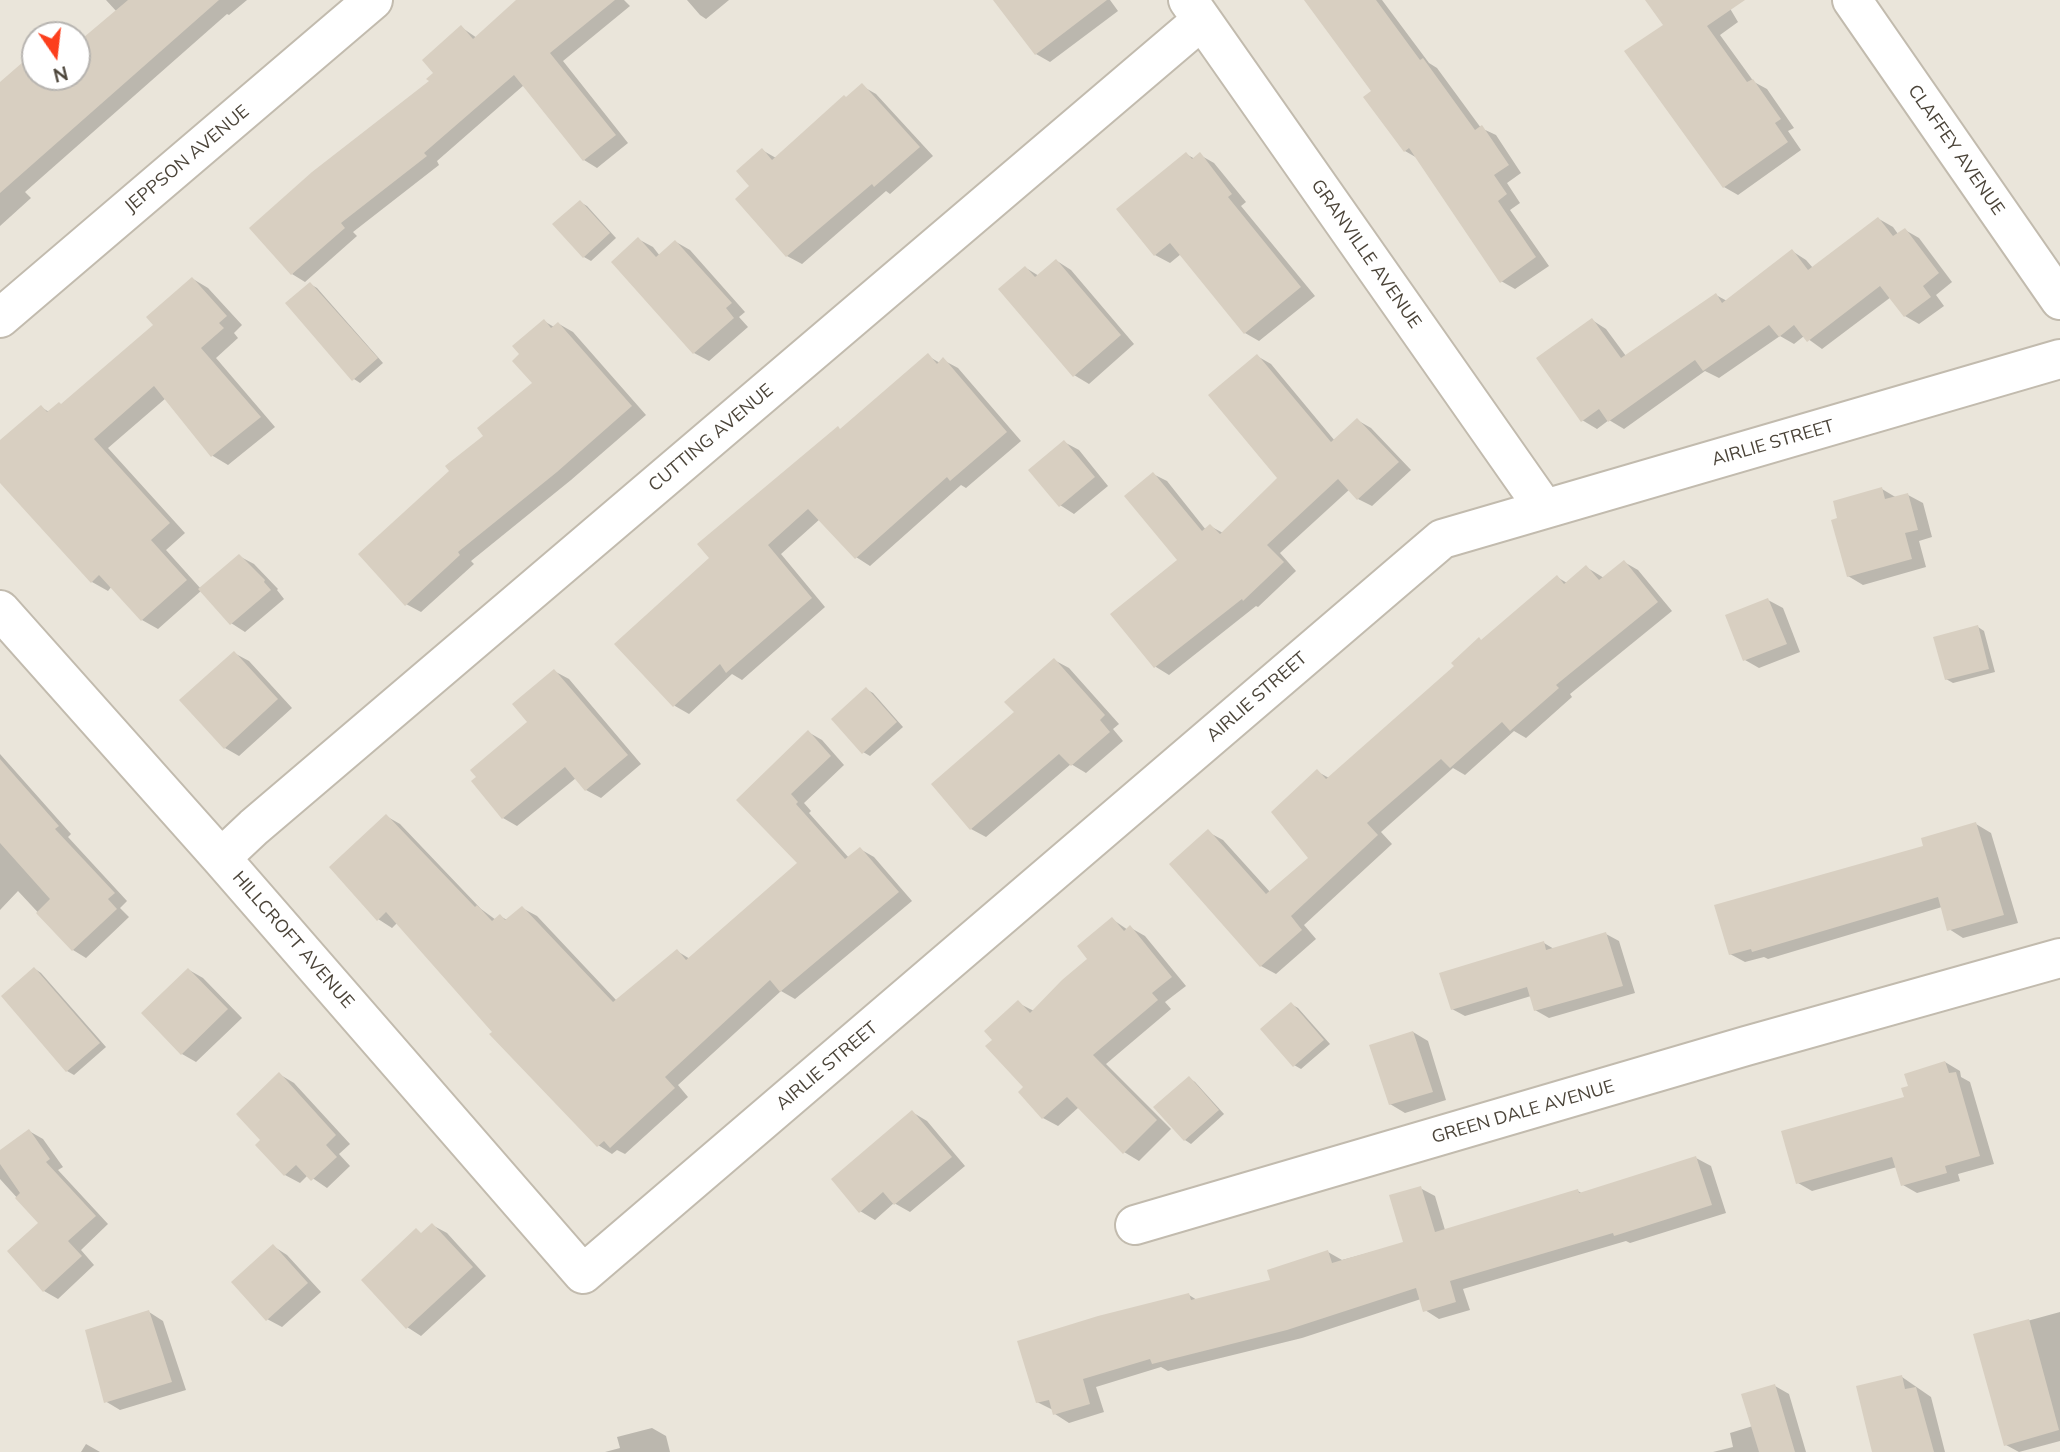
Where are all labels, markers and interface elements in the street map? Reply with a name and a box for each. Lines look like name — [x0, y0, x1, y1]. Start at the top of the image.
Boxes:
north arrow — [21, 21, 91, 91]
text: N — [51, 61, 70, 88]
street label: CLAFFEY AVENUE — [1903, 81, 2009, 219]
street label: JEPPSON AVENUE — [120, 101, 254, 217]
street label: GRANVILLE AVENUE — [1306, 175, 1426, 333]
street label: CUTTING AVENUE — [644, 380, 778, 496]
street label: AIRLIE STREET — [1709, 415, 1837, 471]
street label: AIRLIE STREET — [1202, 647, 1312, 747]
street label: HILLCROFT AVENUE — [228, 867, 358, 1013]
street label: AIRLIE STREET — [772, 1017, 882, 1115]
street label: GREEN DALE AVENUE — [1429, 1076, 1617, 1148]

